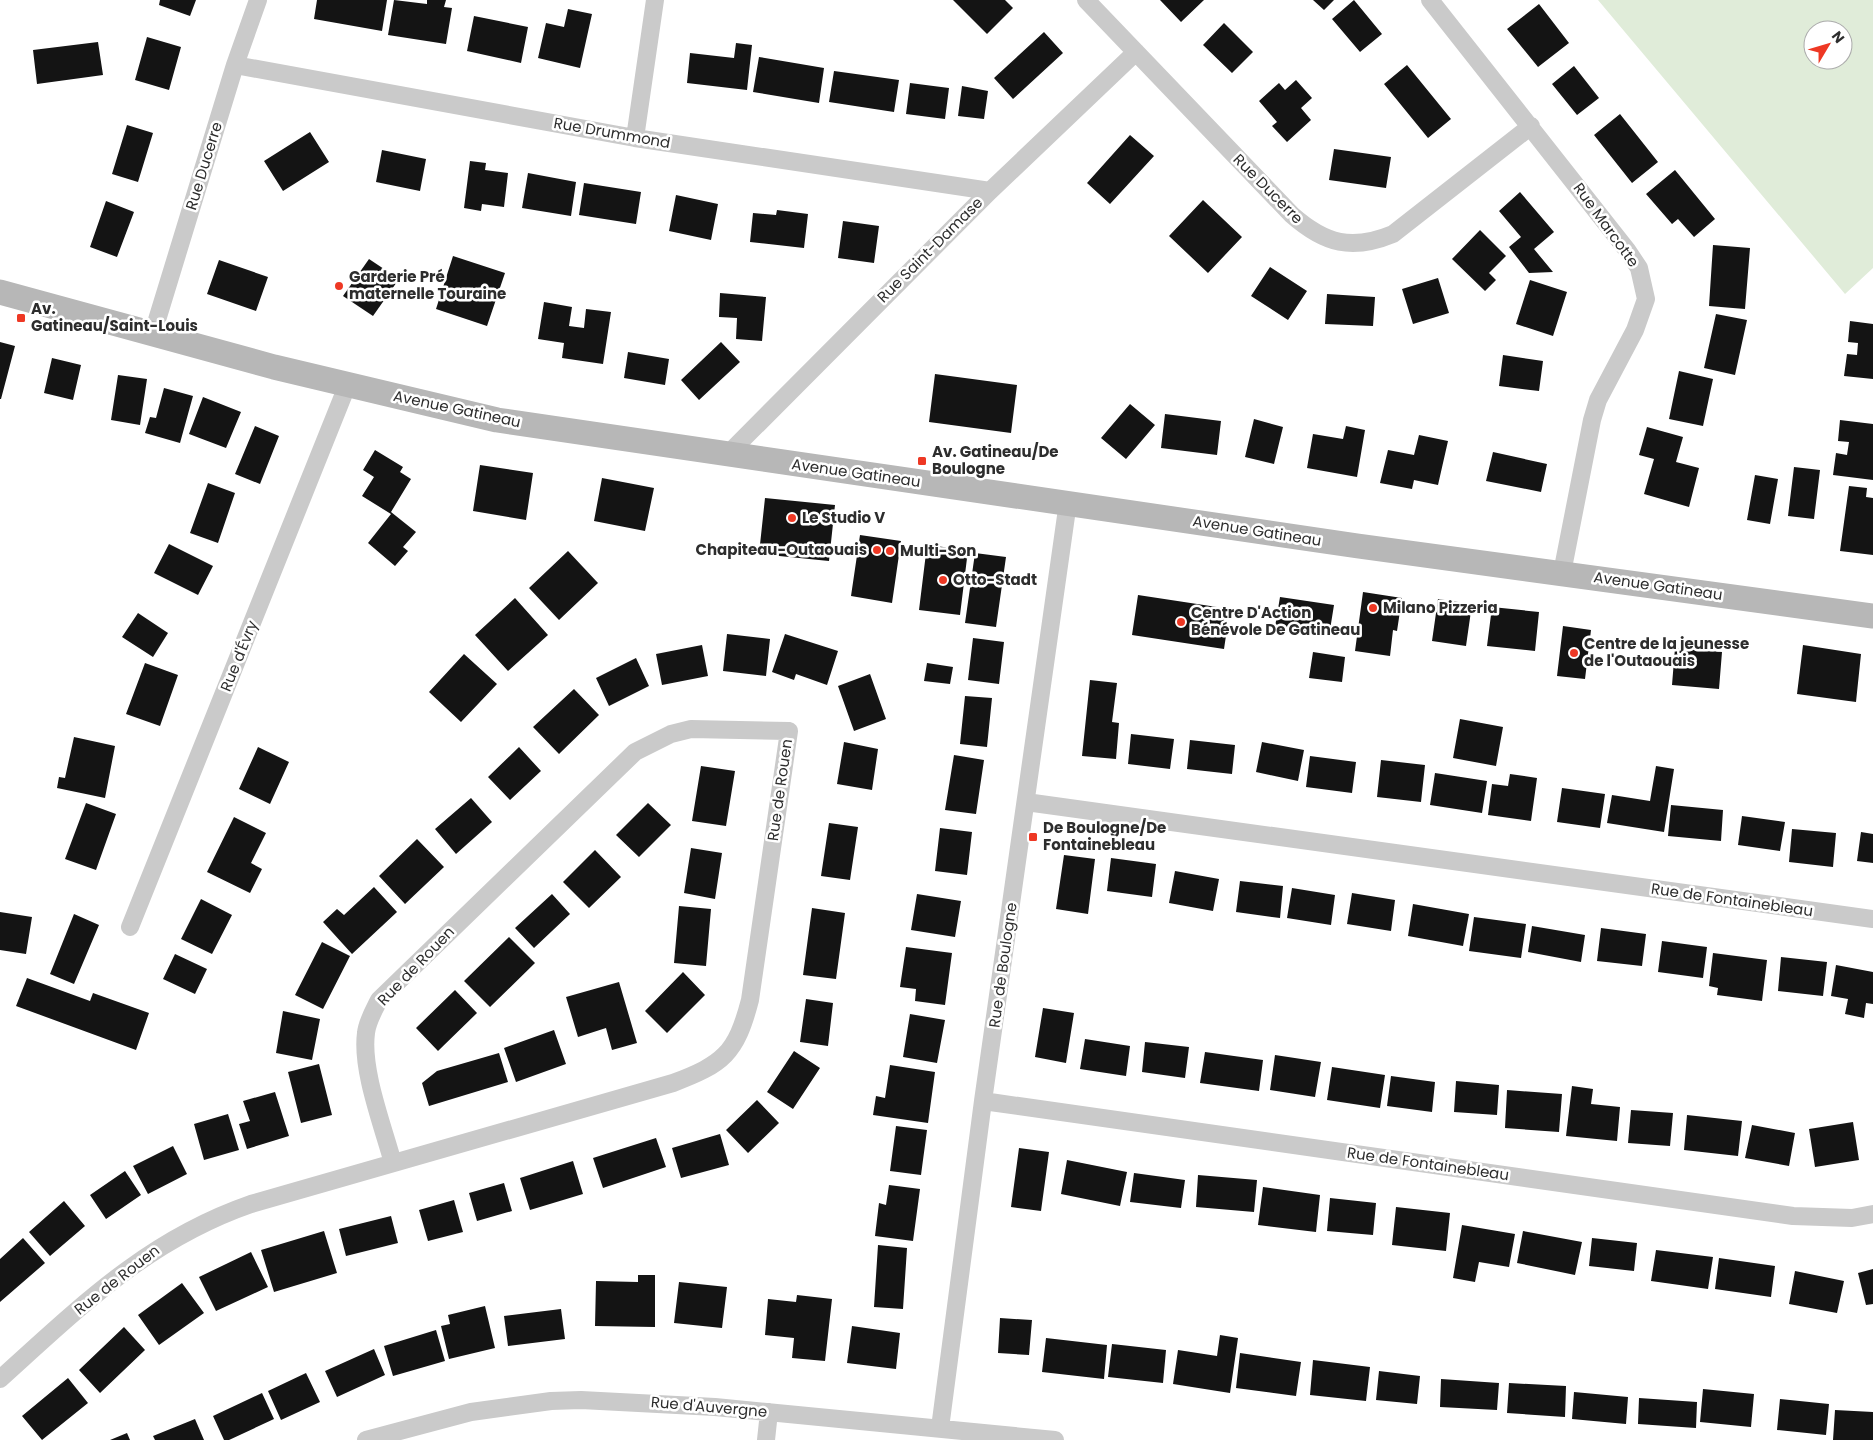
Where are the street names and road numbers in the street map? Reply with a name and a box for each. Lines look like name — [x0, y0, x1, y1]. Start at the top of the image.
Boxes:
street label: Rue Drummond — [552, 112, 672, 153]
street label: Rue Ducerre — [180, 119, 227, 213]
street label: Rue Ducerre — [1229, 149, 1308, 228]
street label: Rue Marcotte — [1569, 178, 1644, 271]
street label: Rue Saint-Damase — [872, 192, 987, 307]
street label: Avenue Gatineau — [391, 385, 523, 432]
street label: Avenue Gatineau — [790, 453, 922, 492]
street label: Avenue Gatineau — [1191, 510, 1323, 551]
street label: Avenue Gatineau — [1592, 566, 1724, 605]
street label: Rue d'Évry — [215, 617, 262, 694]
street label: Rue de Rouen — [762, 738, 797, 842]
street label: Rue de Fontainebleau — [1650, 878, 1814, 921]
street label: Rue de Boulogne — [983, 901, 1022, 1029]
street label: Rue de Rouen — [372, 921, 459, 1010]
street label: Rue de Fontainebleau — [1346, 1142, 1510, 1185]
street label: Rue de Rouen — [70, 1240, 164, 1319]
street label: Rue d'Auvergne — [650, 1391, 768, 1422]

